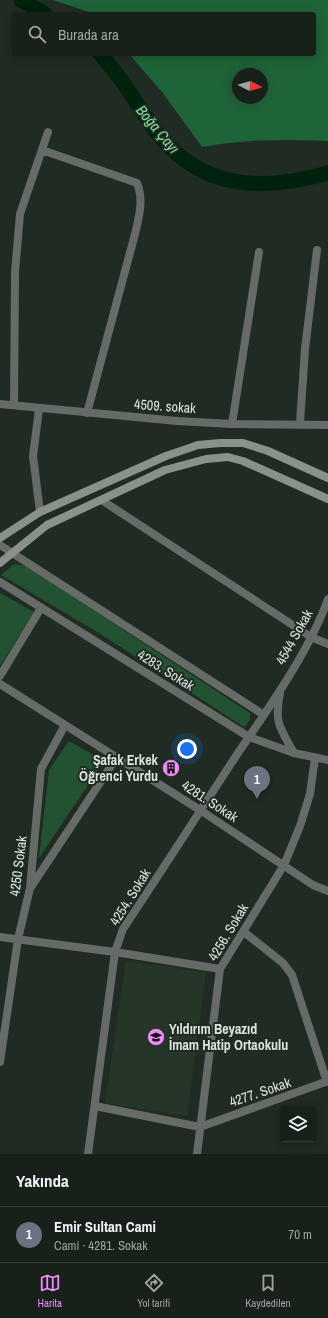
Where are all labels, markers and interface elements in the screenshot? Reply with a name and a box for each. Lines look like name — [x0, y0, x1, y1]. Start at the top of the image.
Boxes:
search box — [12, 12, 316, 56]
icon: search — [26, 23, 48, 45]
text: Burada ara — [58, 24, 119, 45]
north arrow — [232, 68, 268, 104]
water label: Boğa Çayı — [131, 100, 185, 158]
street label: 4509. sokak — [133, 395, 197, 417]
street label: 4544 Sokak — [271, 606, 317, 668]
street label: 4283. Sokak — [134, 645, 198, 695]
your location — [177, 739, 197, 759]
place label: Şafak Erkek Öğrenci Yurdu — [79, 751, 159, 785]
building icon: Şafak Erkek Öğrenci Yurdu — [161, 758, 181, 778]
pin: 1 — [244, 766, 270, 799]
street label: 4281. Sokak — [178, 776, 242, 826]
street label: 4250 Sokak — [5, 835, 31, 897]
street label: 4254. Sokak — [105, 865, 155, 929]
street label: 4256. Sokak — [204, 900, 252, 964]
place label: Yıldırım Beyazıd İmam Hatip Ortaokulu — [169, 1020, 288, 1054]
school or university icon: Yıldırım Beyazıd İmam Hatip Ortaokulu — [146, 1027, 166, 1047]
street label: 4277. Sokak — [227, 1073, 293, 1111]
map controls — [280, 1106, 316, 1142]
button: layers — [280, 1106, 316, 1142]
text: Yakında — [16, 1169, 69, 1192]
text: Emir Sultan Cami — [54, 1216, 156, 1237]
text: 1 — [26, 1226, 32, 1243]
text: 70 m — [288, 1226, 312, 1243]
text: Cami · 4281. Sokak — [54, 1237, 148, 1254]
tab: Harita — [38, 1272, 62, 1310]
tab: Yol tarifi — [137, 1272, 170, 1310]
tab: Kaydedilen — [245, 1272, 290, 1310]

